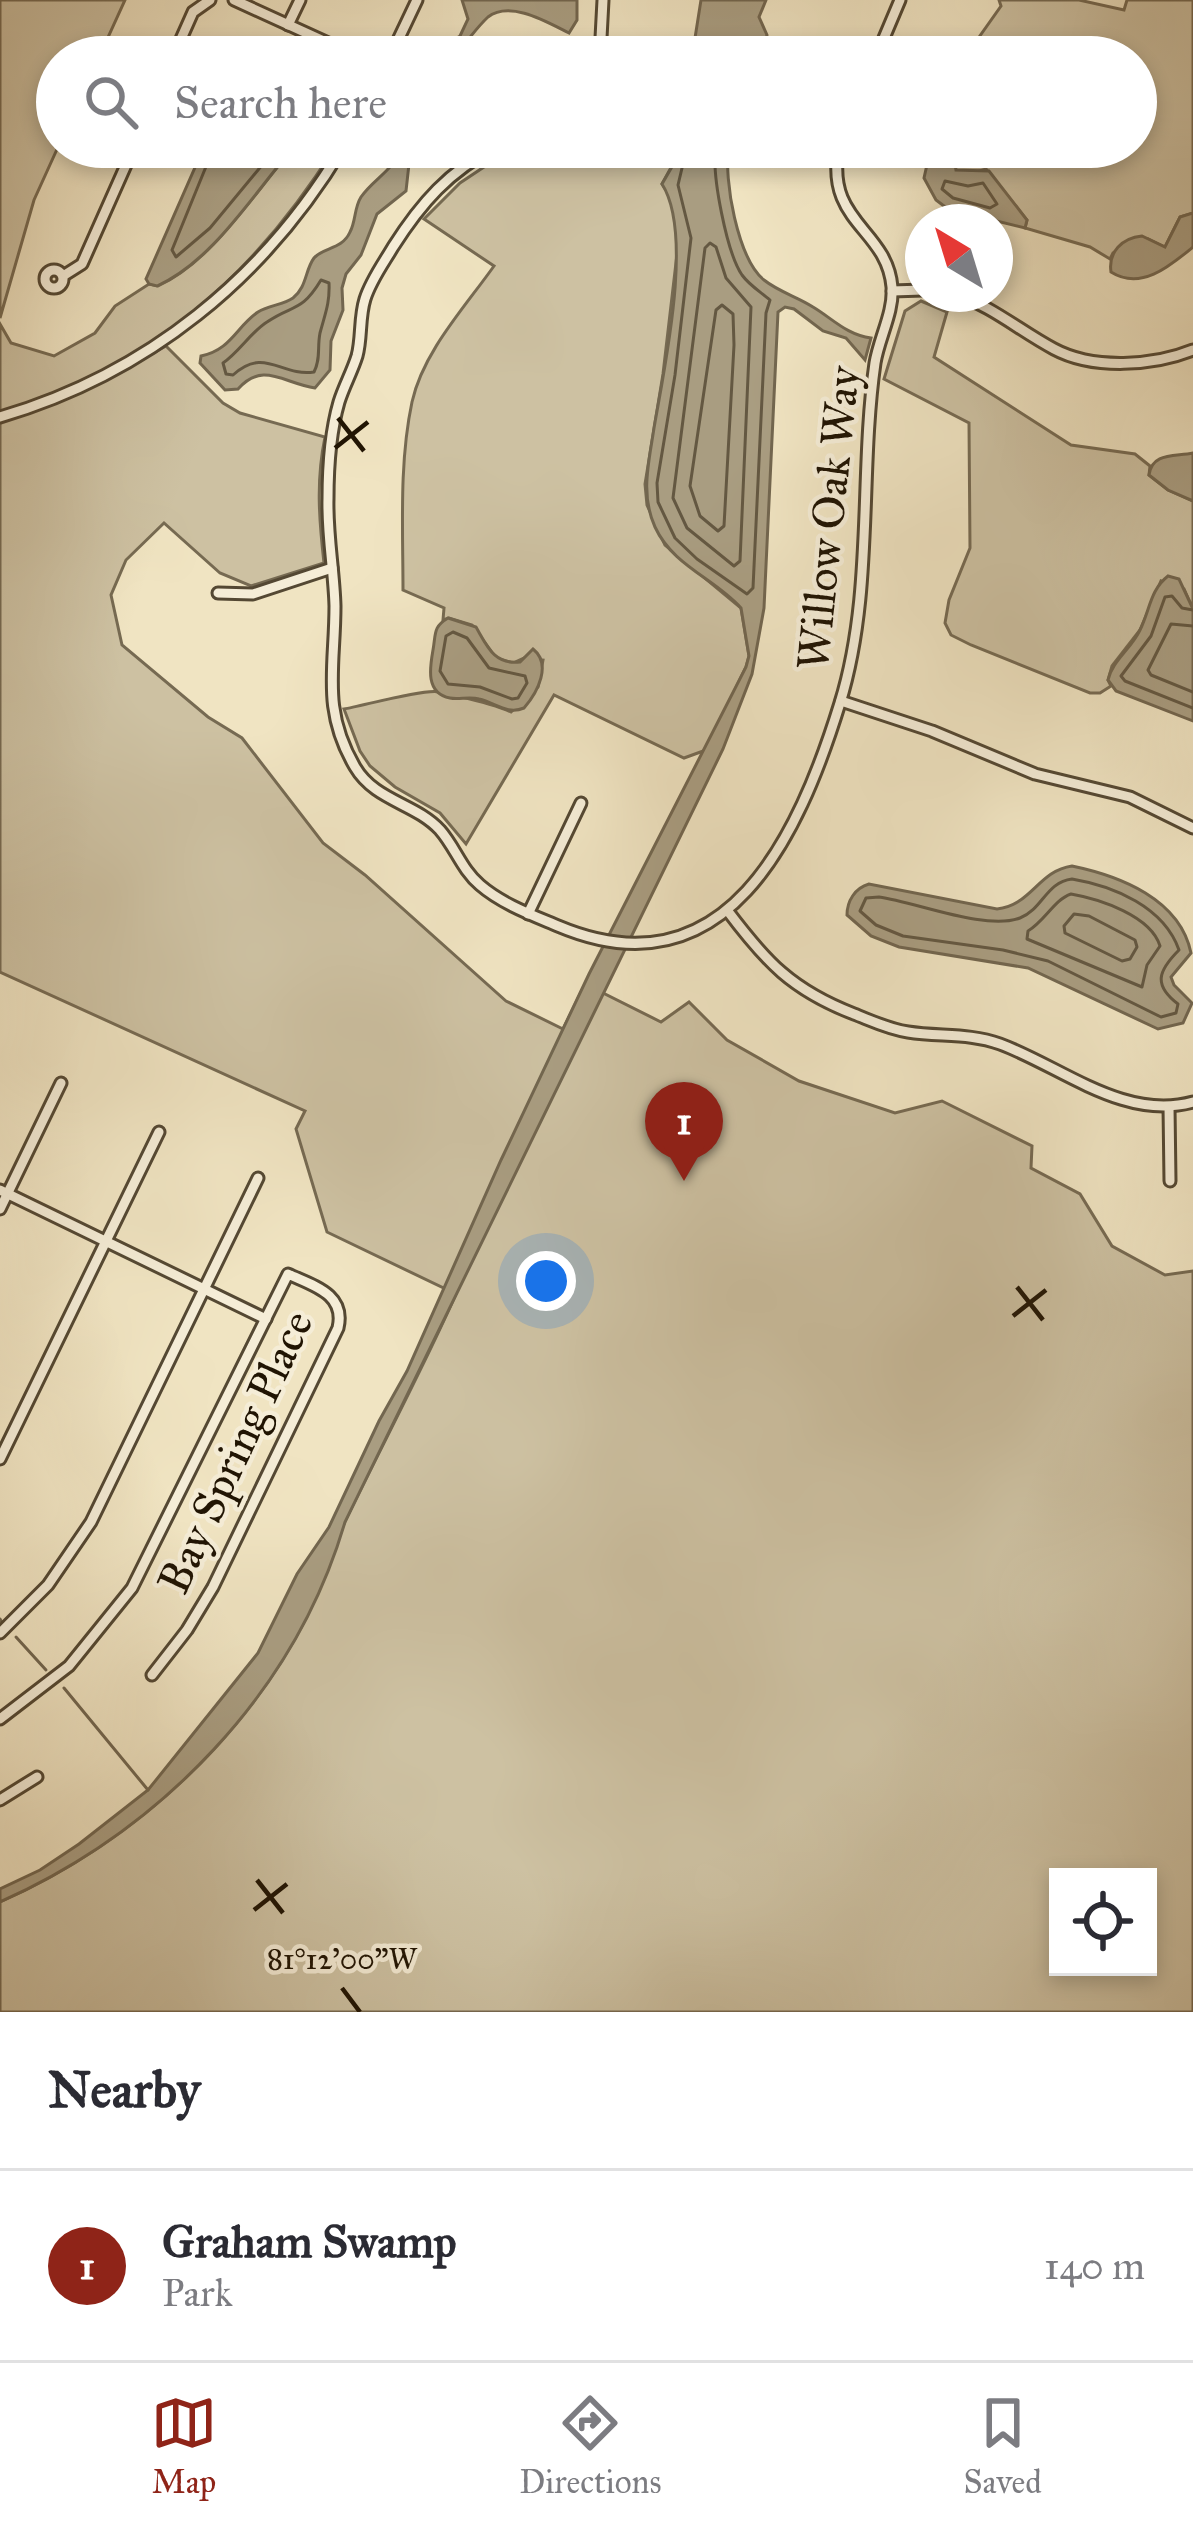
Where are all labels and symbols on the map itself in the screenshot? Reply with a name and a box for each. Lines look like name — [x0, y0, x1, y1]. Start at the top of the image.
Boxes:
north arrow — [905, 204, 1013, 312]
street label: Willow Oak Way — [785, 362, 871, 673]
pin: 1 — [645, 1082, 723, 1181]
your location — [516, 1251, 576, 1311]
street label: Bay Spring Place — [145, 1302, 325, 1602]
text: 81°12'00"W — [267, 1941, 419, 1977]

